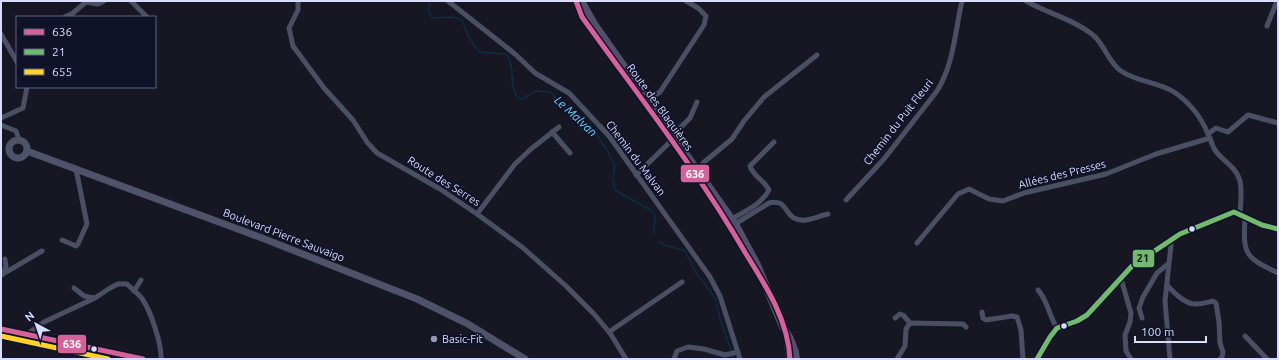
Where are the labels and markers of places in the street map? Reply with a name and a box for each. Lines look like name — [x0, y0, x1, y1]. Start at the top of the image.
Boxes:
unlabelled marker — [1187, 224, 1197, 234]
unlabelled marker — [1059, 321, 1069, 331]
place label: Basic-Fit — [442, 333, 484, 345]
marker: Basic-Fit — [429, 334, 439, 344]
unlabelled marker — [89, 344, 99, 354]

